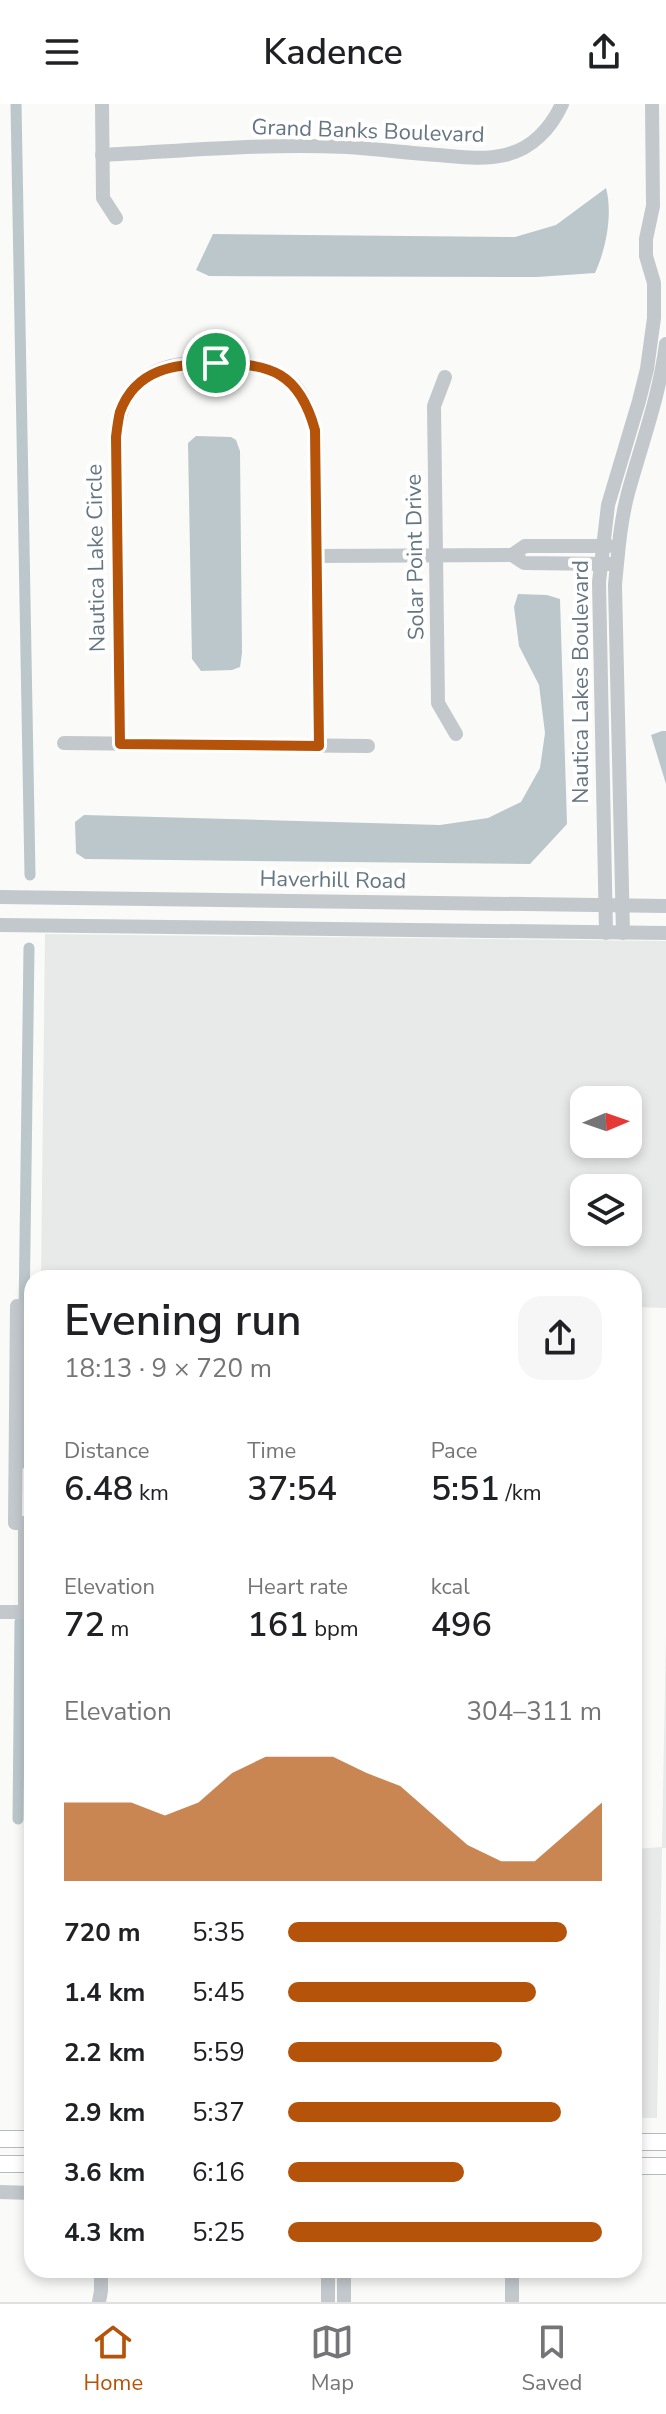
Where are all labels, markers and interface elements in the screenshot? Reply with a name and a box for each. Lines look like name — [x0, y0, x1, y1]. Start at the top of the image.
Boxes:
text: Kadence — [263, 28, 403, 77]
icon: menu — [40, 30, 84, 74]
icon: share — [582, 30, 626, 74]
street label: Grand Banks Boulevard — [251, 112, 485, 150]
pin — [182, 329, 250, 397]
icon: arrive — [194, 341, 238, 385]
street label: Nautica Lake Circle — [79, 464, 113, 652]
street label: Solar Point Drive — [399, 474, 431, 640]
street label: Nautica Lakes Boulevard — [566, 560, 596, 804]
street label: Haverhill Road — [259, 864, 406, 896]
north arrow — [570, 1086, 642, 1158]
map controls — [570, 1086, 642, 1246]
button: layers — [570, 1174, 642, 1246]
text: Evening run — [64, 1291, 302, 1351]
button: share — [518, 1296, 602, 1380]
text: 18:13 · 9 × 720 m — [64, 1351, 272, 1386]
text: Distance — [64, 1436, 149, 1466]
text: Time — [247, 1436, 296, 1466]
text: Pace — [431, 1436, 477, 1466]
text: 6.48 — [64, 1466, 133, 1512]
text: 37:54 — [247, 1466, 337, 1512]
text: 5:51 — [431, 1466, 500, 1512]
text: km — [133, 1478, 169, 1508]
text: /km — [500, 1478, 542, 1508]
text: Elevation — [64, 1572, 155, 1602]
text: Heart rate — [247, 1572, 348, 1602]
text: kcal — [431, 1572, 470, 1602]
text: 72 — [64, 1602, 105, 1648]
text: 161 — [247, 1602, 309, 1648]
text: 496 — [431, 1602, 492, 1648]
text: m — [105, 1614, 129, 1644]
text: bpm — [309, 1614, 359, 1644]
text: Elevation — [64, 1694, 172, 1729]
text: 304–311 m — [466, 1694, 602, 1729]
text: 720 m — [64, 1915, 141, 1950]
text: 5:35 — [192, 1915, 245, 1950]
text: 1.4 km — [64, 1975, 145, 2010]
text: 5:45 — [192, 1975, 245, 2010]
text: 2.2 km — [64, 2035, 145, 2070]
text: 5:59 — [192, 2035, 245, 2070]
text: 2.9 km — [64, 2095, 145, 2130]
text: 5:37 — [192, 2095, 245, 2130]
text: 3.6 km — [64, 2155, 145, 2190]
text: 6:16 — [192, 2155, 245, 2190]
text: 4.3 km — [64, 2215, 145, 2250]
text: 5:25 — [192, 2215, 245, 2250]
tab: Home — [84, 2320, 143, 2398]
tab: Map — [310, 2320, 354, 2398]
tab: Saved — [522, 2320, 582, 2398]

